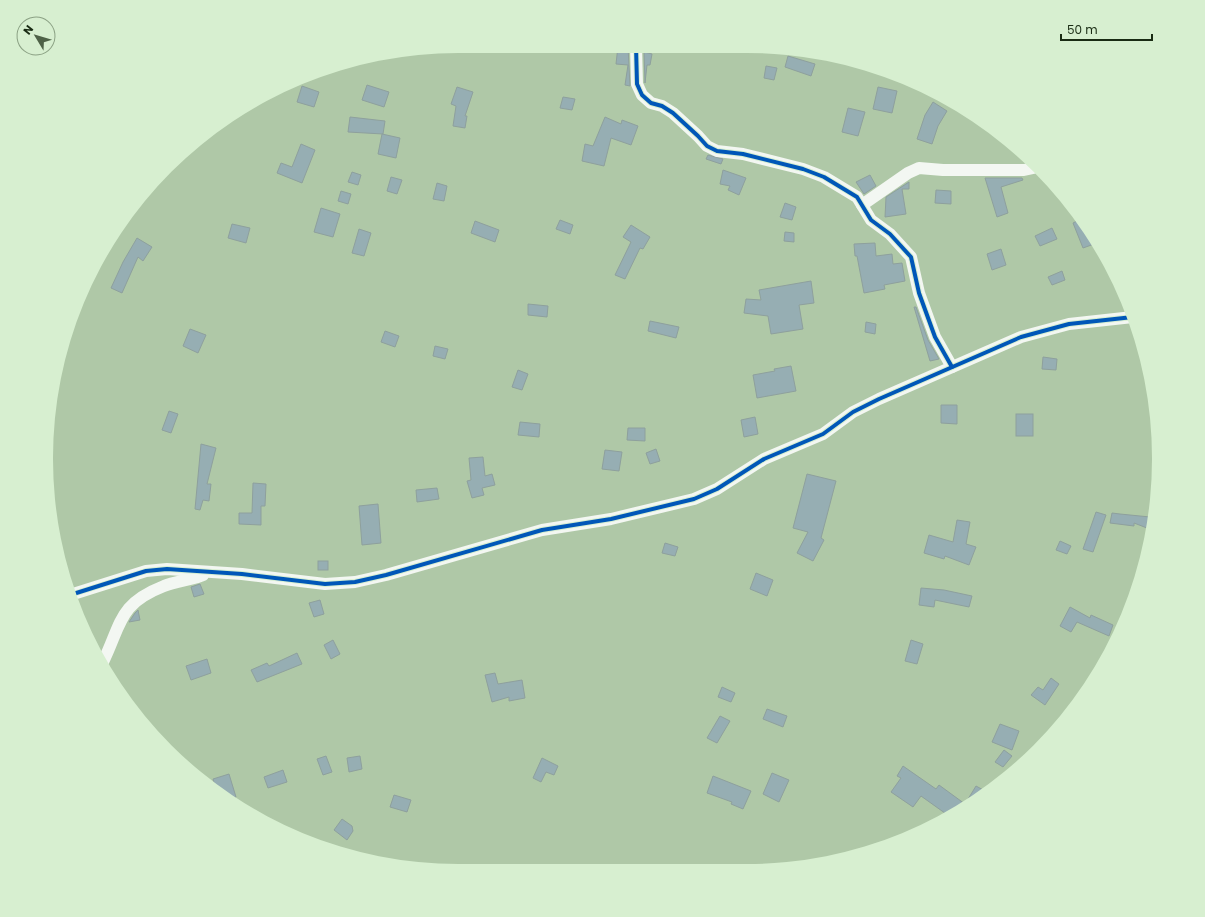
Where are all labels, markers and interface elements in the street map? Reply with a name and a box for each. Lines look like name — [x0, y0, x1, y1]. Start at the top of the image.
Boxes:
north arrow — [16, 16, 56, 56]
scale bar — [1061, 16, 1152, 42]
text: 50 m — [1067, 21, 1098, 38]
text: N — [19, 22, 37, 38]

